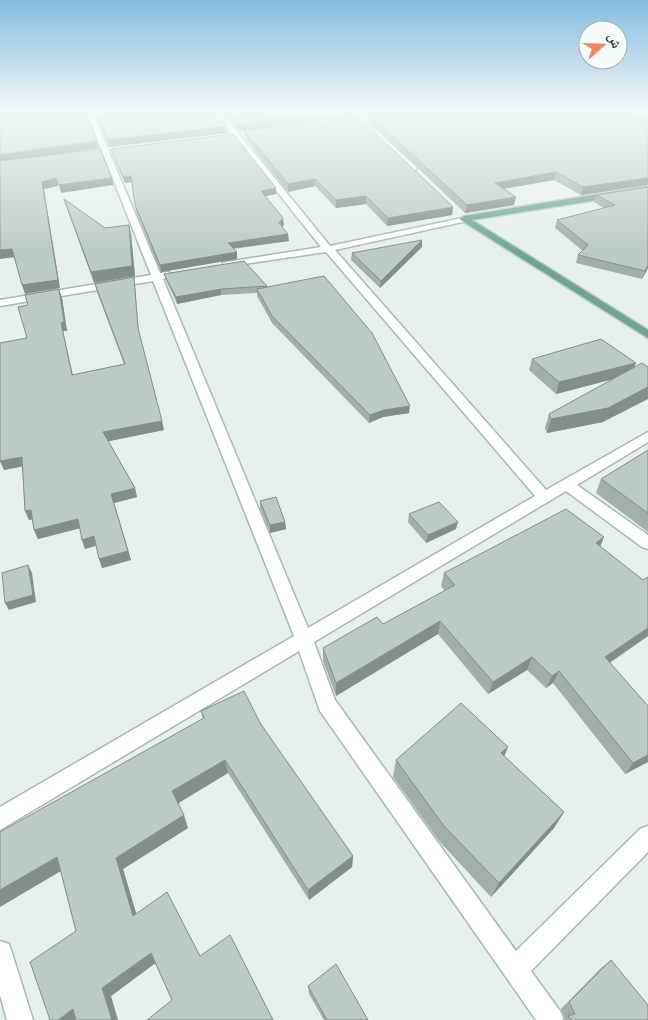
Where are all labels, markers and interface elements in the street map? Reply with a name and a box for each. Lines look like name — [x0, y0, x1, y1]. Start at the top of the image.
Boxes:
north arrow — [578, 20, 628, 70]
text: ش — [603, 31, 624, 51]

